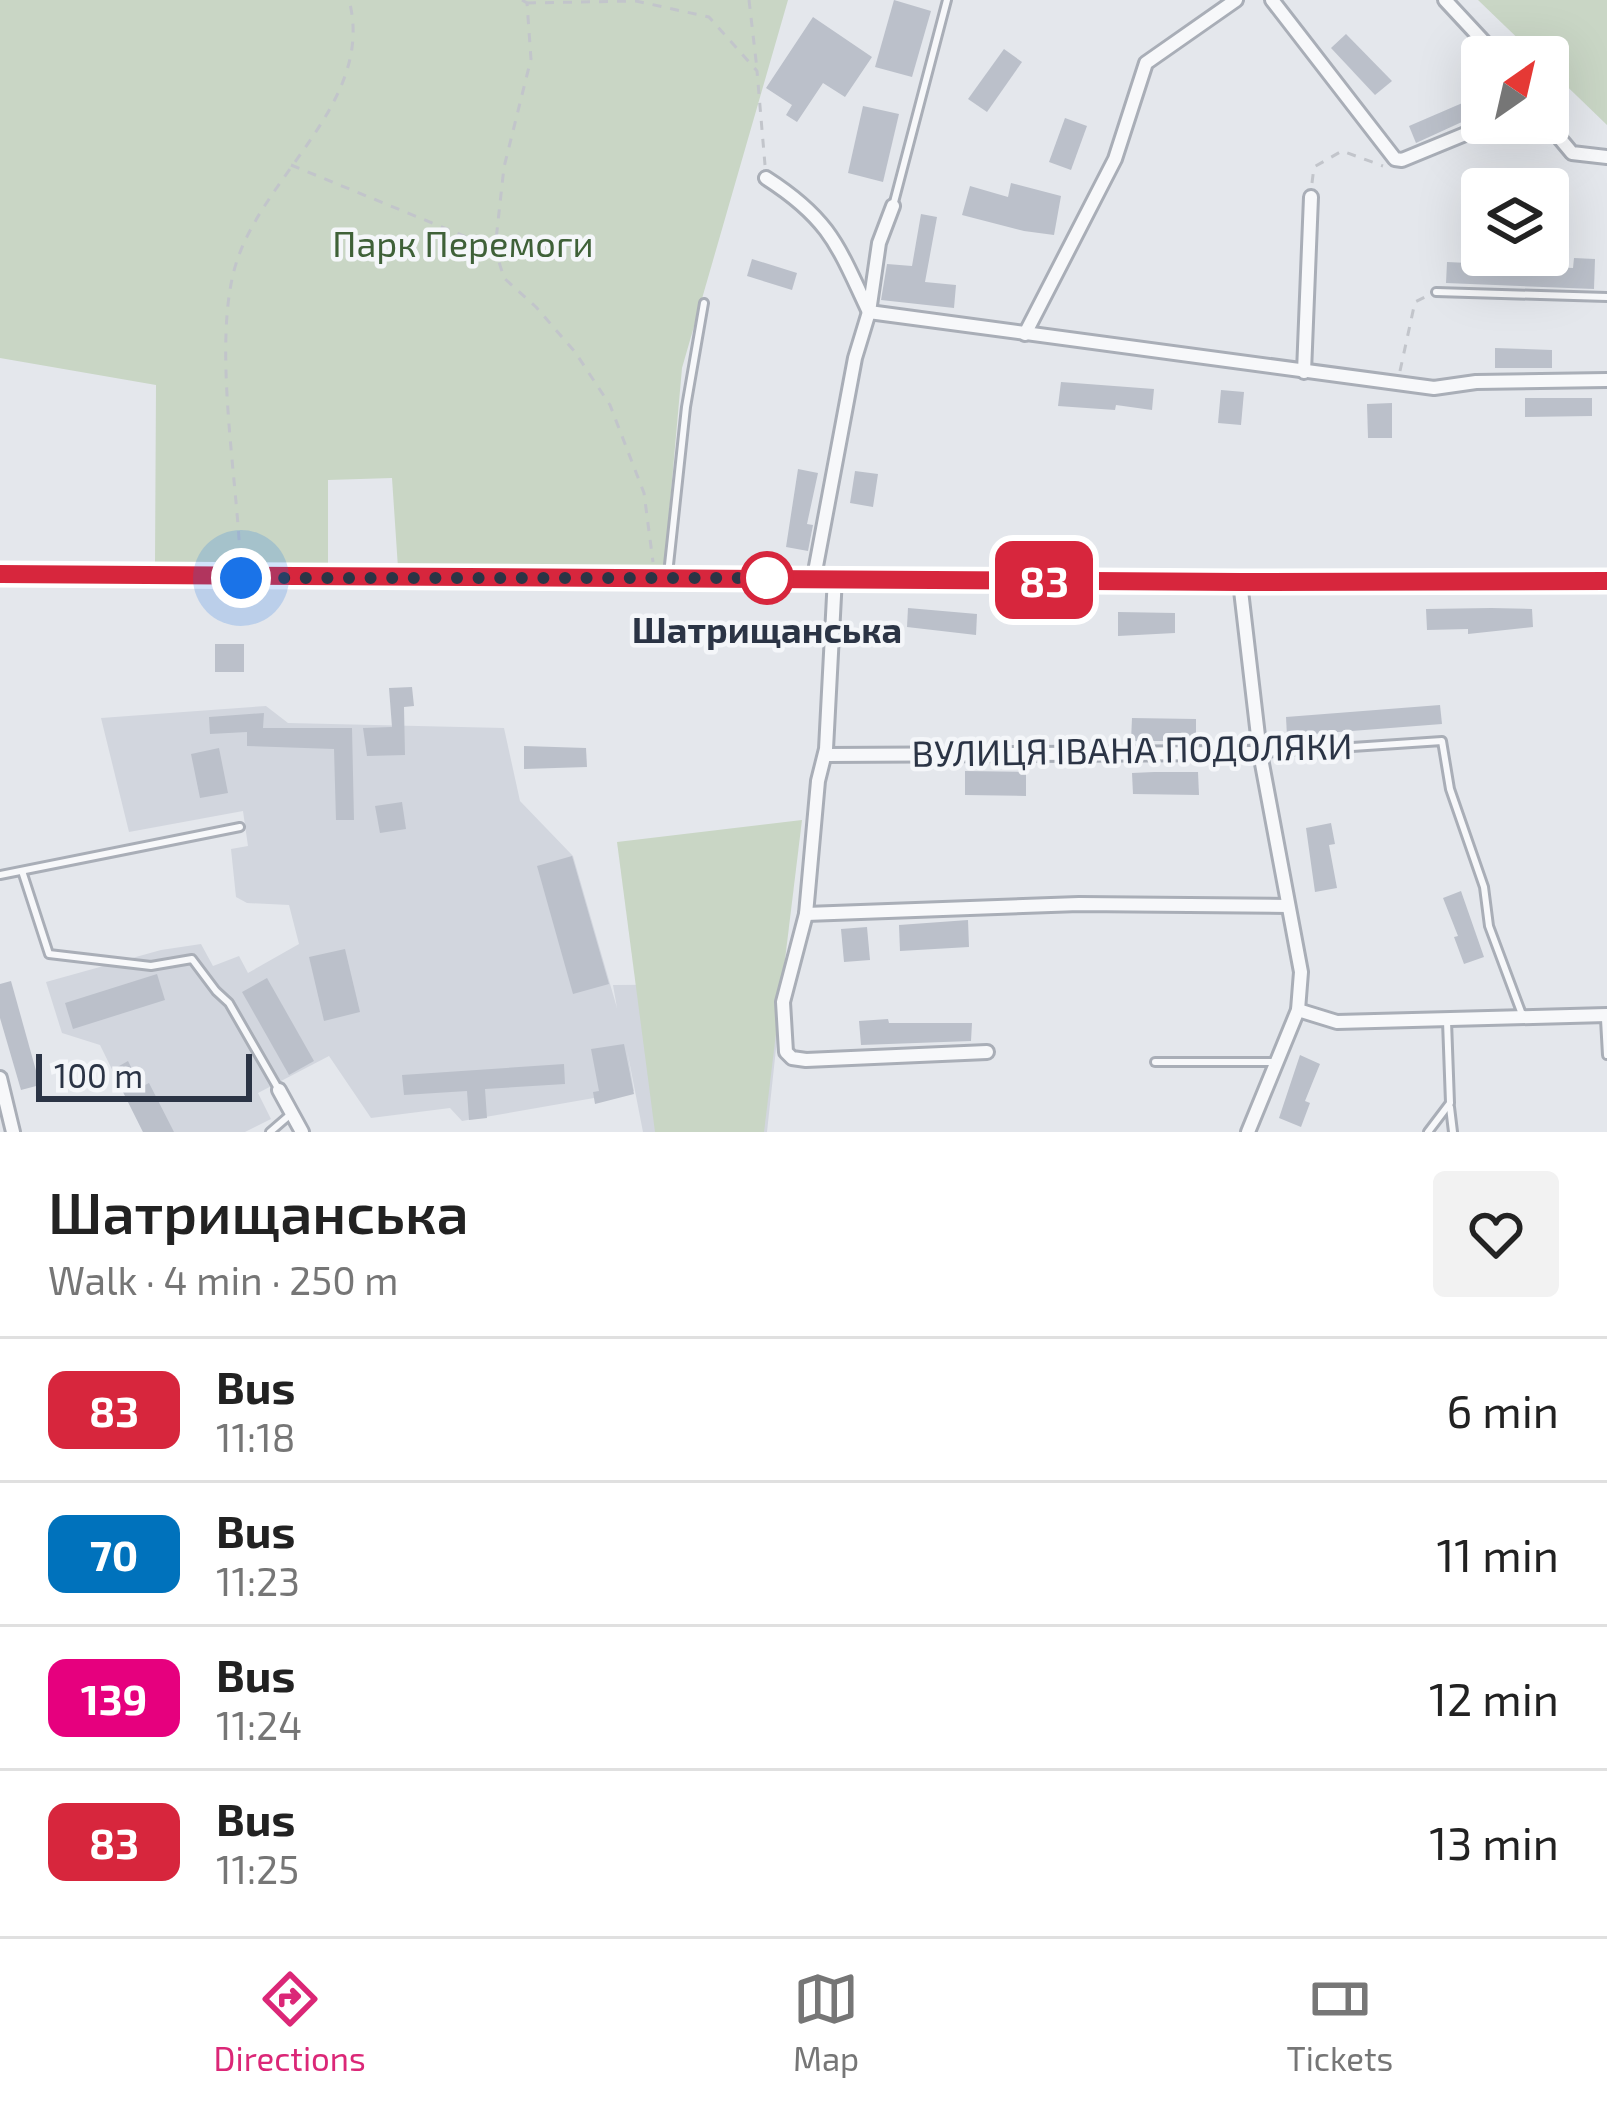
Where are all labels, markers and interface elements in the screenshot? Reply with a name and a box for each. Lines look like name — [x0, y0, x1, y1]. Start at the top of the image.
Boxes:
north arrow — [1461, 36, 1569, 144]
map controls — [1461, 36, 1569, 276]
button: layers — [1461, 168, 1569, 276]
park label: Парк Перемоги — [332, 221, 594, 264]
line badge: 83 — [990, 541, 1098, 619]
your location — [211, 548, 271, 608]
marker: Шатрищанська — [742, 553, 792, 603]
text: 83 — [1019, 555, 1069, 605]
place label: Шатрищанська — [632, 607, 902, 650]
street label: ВУЛИЦЯ ІВАНА ПОДОЛЯКИ — [911, 723, 1353, 774]
scale bar — [36, 1048, 252, 1101]
text: 100 m — [54, 1055, 143, 1095]
button: heart — [1433, 1171, 1559, 1297]
text: Шатрищанська — [48, 1177, 469, 1245]
text: Walk · 4 min · 250 m — [48, 1256, 399, 1303]
text: Bus — [216, 1359, 295, 1413]
text: 6 min — [1446, 1383, 1559, 1437]
text: 83 — [89, 1385, 139, 1435]
text: 11:18 — [216, 1413, 295, 1460]
text: Bus — [216, 1503, 295, 1557]
text: 11 min — [1436, 1527, 1559, 1581]
text: 70 — [90, 1529, 138, 1579]
text: 11:23 — [216, 1557, 300, 1604]
text: Bus — [216, 1647, 295, 1701]
text: 12 min — [1429, 1671, 1559, 1725]
text: 139 — [81, 1673, 147, 1723]
text: 11:24 — [216, 1701, 302, 1748]
text: Bus — [216, 1791, 295, 1845]
text: 13 min — [1429, 1815, 1559, 1869]
text: 83 — [89, 1817, 139, 1867]
text: 11:25 — [216, 1845, 299, 1892]
tab: Directions — [214, 1966, 366, 2078]
tab: Map — [793, 1966, 859, 2078]
tab: Tickets — [1286, 1966, 1393, 2078]

